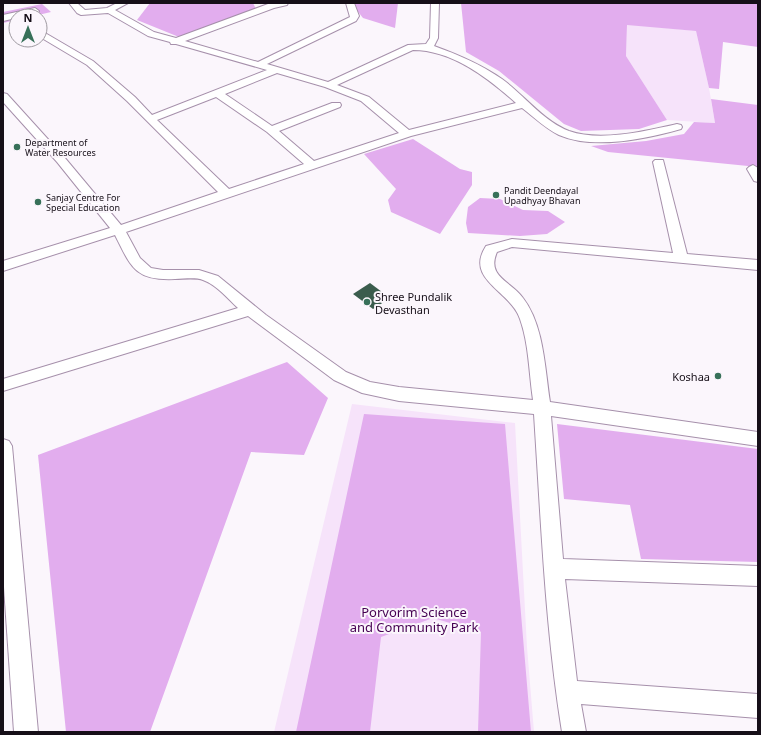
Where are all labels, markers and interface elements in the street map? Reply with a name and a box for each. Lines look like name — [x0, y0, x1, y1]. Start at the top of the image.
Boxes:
north arrow — [8, 8, 48, 48]
text: N — [24, 10, 32, 25]
place label: Department of Water Resources — [25, 136, 96, 159]
marker: Department of Water Resources — [12, 142, 22, 152]
place label: Pandit Deendayal Upadhyay Bhavan — [504, 184, 580, 207]
marker: Pandit Deendayal Upadhyay Bhavan — [491, 190, 501, 200]
place label: Sanjay Centre For Special Education — [46, 191, 120, 214]
marker: Sanjay Centre For Special Education — [33, 197, 43, 207]
place label: Shree Pundalik Devasthan — [375, 289, 452, 317]
marker: Shree Pundalik Devasthan — [362, 297, 372, 307]
place label: Koshaa — [672, 369, 710, 384]
marker: Koshaa — [713, 371, 723, 381]
park label: Porvorim Science and Community Park — [350, 603, 478, 636]

